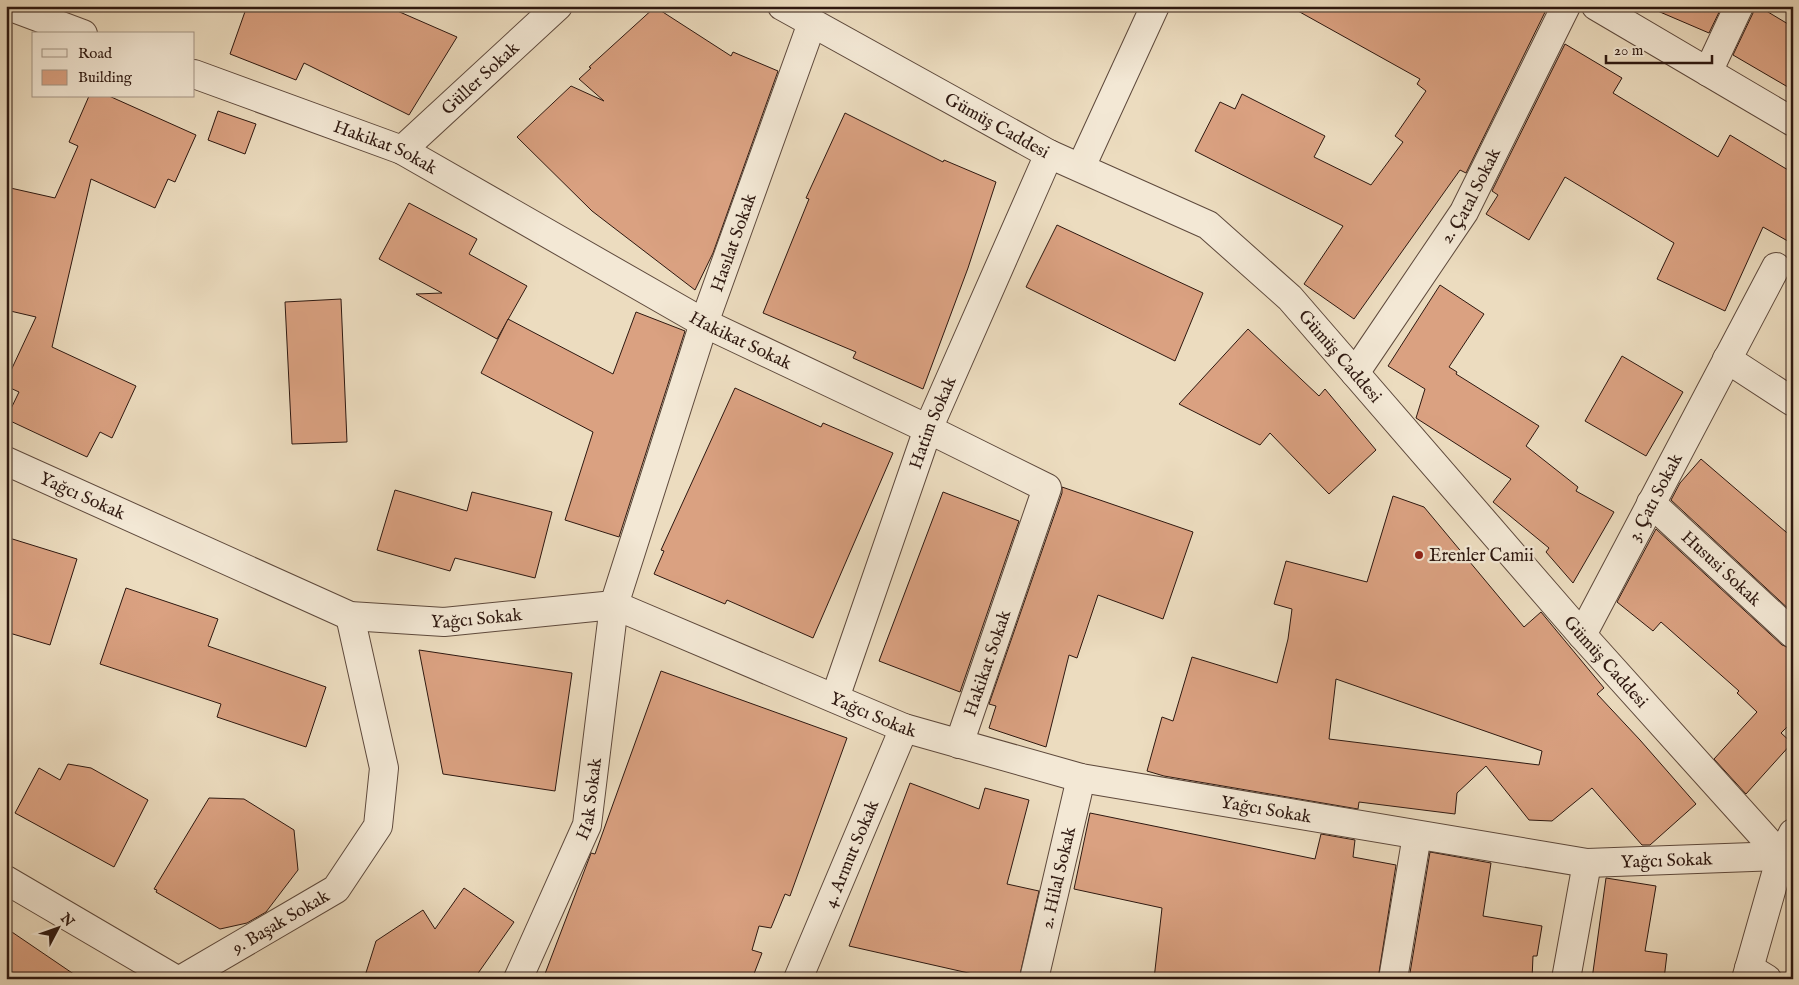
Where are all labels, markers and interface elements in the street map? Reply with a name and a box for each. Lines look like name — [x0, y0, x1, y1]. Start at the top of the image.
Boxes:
legend — [32, 32, 195, 98]
scale bar — [1606, 32, 1713, 64]
street label: Güller Sokak — [437, 37, 525, 121]
text: 20 m — [1614, 41, 1644, 60]
text: Road — [78, 44, 113, 63]
text: Building — [78, 68, 133, 87]
street label: Gümüş Caddesi — [940, 88, 1053, 165]
street label: Hakikat Sokak — [330, 116, 441, 181]
street label: 2. Çatal Sokak — [1436, 144, 1507, 248]
street label: Hasılat Sokak — [706, 190, 763, 295]
street label: Gümüş Caddesi — [1292, 306, 1386, 409]
street label: Hakikat Sokak — [684, 307, 795, 376]
street label: Hatim Sokak — [905, 373, 963, 473]
street label: 3. Çatı Sokak — [1624, 450, 1689, 546]
street label: Yağcı Sokak — [35, 468, 129, 526]
street label: Hususi Sokak — [1676, 526, 1766, 612]
place label: Erenler Camii — [1429, 545, 1534, 568]
marker: Erenler Camii — [1413, 549, 1425, 561]
street label: Yağcı Sokak — [430, 604, 524, 635]
street label: Hakikat Sokak — [959, 607, 1017, 720]
street label: Gümüş Caddesi — [1558, 612, 1652, 714]
street label: Yağcı Sokak — [826, 688, 919, 744]
street label: Hak Sokak — [572, 756, 608, 844]
street label: Yağcı Sokak — [1219, 792, 1313, 830]
street label: 4. Armut Sokak — [819, 797, 885, 912]
street label: 2. Hilal Sokak — [1036, 824, 1082, 931]
street label: Yağcı Sokak — [1620, 848, 1713, 875]
street label: 9. Başak Sokak — [227, 885, 334, 961]
north arrow — [32, 902, 82, 952]
text: N — [56, 909, 78, 931]

